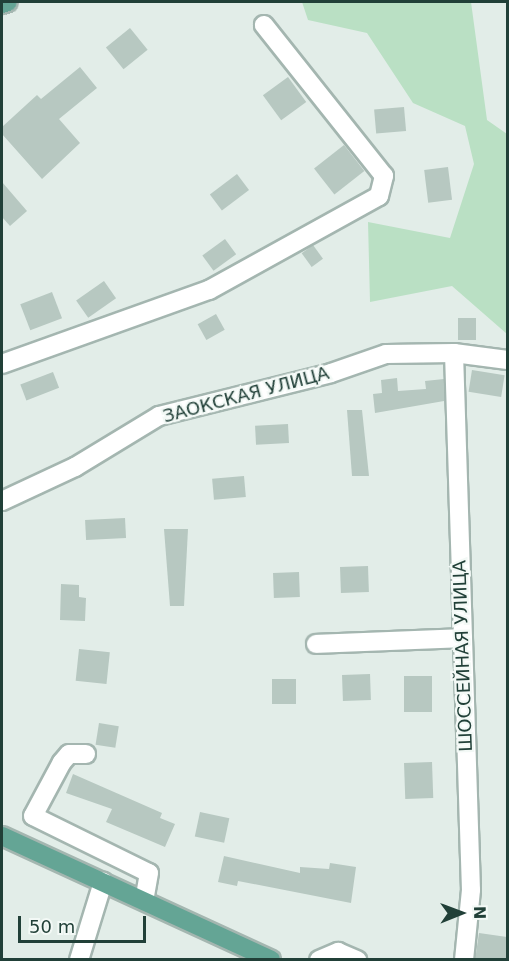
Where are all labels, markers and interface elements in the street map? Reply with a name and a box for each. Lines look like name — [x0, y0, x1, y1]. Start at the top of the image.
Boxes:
street label: ЗАОКСКАЯ УЛИЦА — [161, 362, 331, 428]
street label: ШОССЕЙНАЯ УЛИЦА — [449, 560, 477, 752]
north arrow — [431, 883, 491, 943]
scale bar — [21, 904, 148, 942]
text: N — [470, 906, 489, 920]
text: 50 m — [29, 916, 75, 937]

